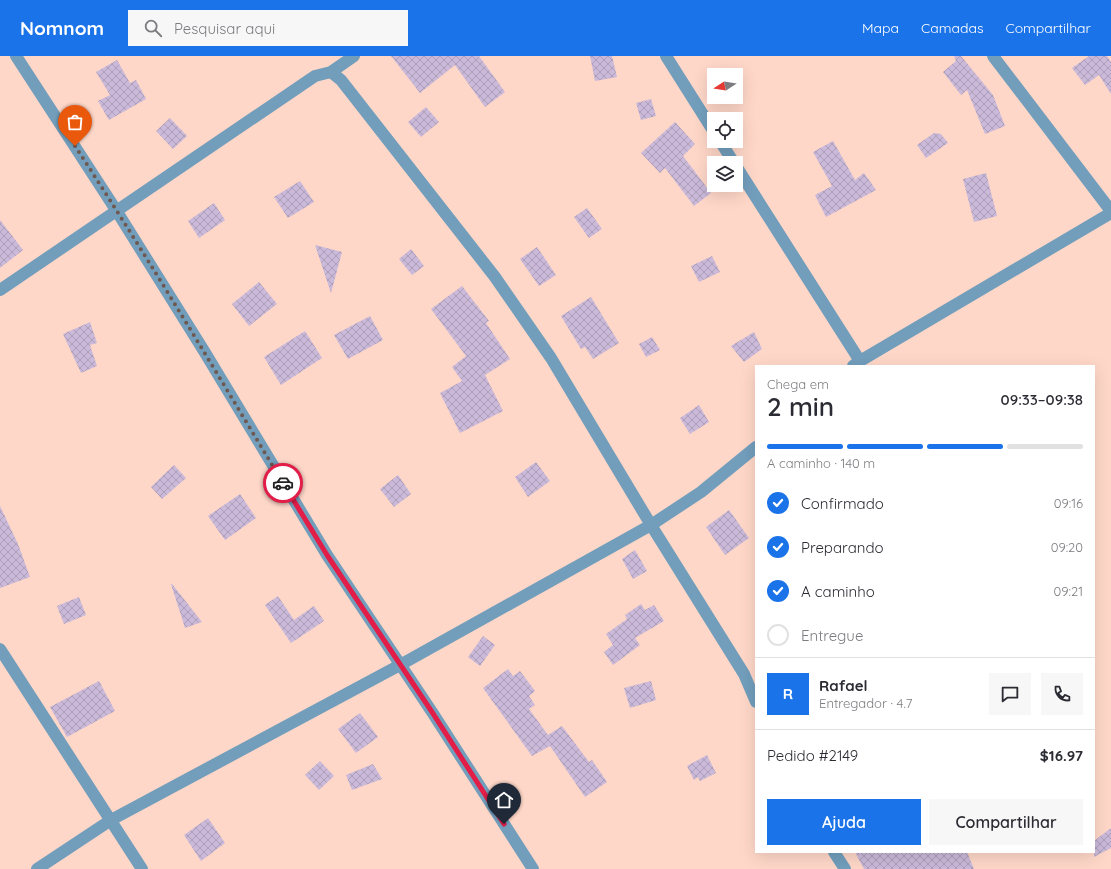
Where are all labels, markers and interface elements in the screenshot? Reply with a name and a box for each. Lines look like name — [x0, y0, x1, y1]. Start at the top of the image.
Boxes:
search box — [128, 10, 408, 46]
text: Nomnom — [20, 16, 104, 40]
icon: search — [142, 17, 164, 39]
text: Pesquisar aqui — [174, 19, 275, 38]
text: Mapa — [862, 19, 899, 37]
text: Camadas — [921, 19, 983, 37]
text: Compartilhar — [1005, 19, 1091, 37]
north arrow — [707, 68, 743, 104]
map controls — [707, 68, 743, 192]
pin — [58, 105, 92, 146]
icon: bag — [64, 111, 86, 133]
button: locate — [707, 112, 743, 148]
button: layers — [707, 156, 743, 192]
text: Chega em — [767, 376, 829, 392]
text: 2 min — [767, 390, 834, 423]
text: 09:33–09:38 — [1001, 390, 1083, 409]
text: A caminho · 140 m — [767, 455, 875, 471]
courier — [263, 463, 303, 503]
icon: car — [272, 472, 294, 494]
icon: check — [767, 492, 789, 514]
text: Confirmado — [801, 494, 884, 513]
text: 09:16 — [1054, 495, 1083, 511]
icon: check — [767, 536, 789, 558]
text: Preparando — [801, 538, 884, 557]
text: 09:20 — [1051, 539, 1083, 555]
icon: check — [767, 580, 789, 602]
text: A caminho — [801, 582, 875, 601]
text: 09:21 — [1054, 583, 1083, 599]
text: Entregue — [801, 626, 863, 645]
button: chat — [989, 673, 1031, 715]
button: phone — [1041, 673, 1083, 715]
text: Rafael — [819, 676, 868, 695]
text: R — [783, 684, 793, 703]
text: Entregador · 4.7 — [819, 695, 912, 711]
text: Pedido #2149 — [767, 746, 858, 765]
text: $16.97 — [1040, 746, 1083, 765]
pin — [487, 783, 521, 824]
icon: home — [493, 789, 515, 811]
button: Ajuda — [767, 799, 921, 845]
button: Compartilhar — [929, 799, 1083, 845]

